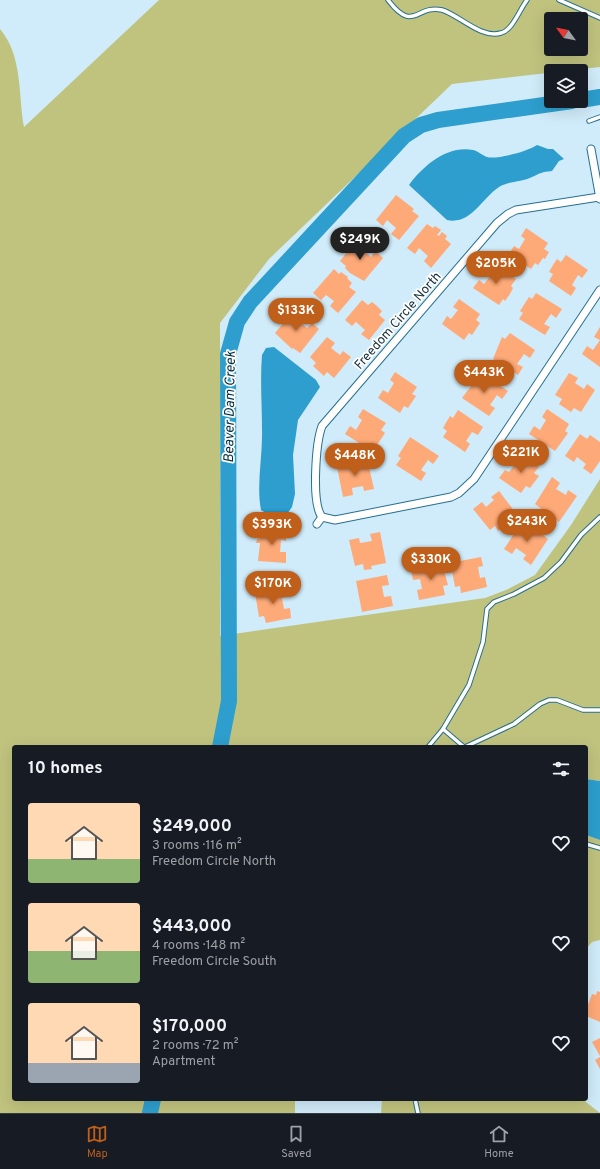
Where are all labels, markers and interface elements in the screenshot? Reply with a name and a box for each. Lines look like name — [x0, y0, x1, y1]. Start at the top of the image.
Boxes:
north arrow — [544, 12, 588, 56]
map controls — [544, 12, 588, 108]
button: layers — [544, 64, 588, 108]
pin: $249K — [332, 227, 388, 261]
text: $249K — [339, 232, 381, 248]
pin: $205K — [468, 251, 524, 285]
text: $205K — [475, 256, 517, 272]
street label: Freedom Circle North — [352, 269, 445, 373]
pin: $133K — [268, 298, 324, 332]
text: $133K — [277, 303, 315, 319]
water label: Beaver Dam Creek — [221, 350, 240, 463]
pin: $443K — [456, 360, 512, 394]
text: $443K — [463, 365, 505, 381]
pin: $221K — [493, 440, 549, 474]
pin: $448K — [327, 443, 383, 477]
text: $221K — [502, 445, 540, 461]
text: $448K — [334, 448, 376, 464]
pin: $243K — [499, 509, 555, 543]
pin: $393K — [244, 512, 300, 546]
text: $243K — [506, 514, 548, 530]
text: $393K — [252, 517, 292, 533]
pin: $330K — [403, 547, 459, 581]
text: $330K — [411, 552, 451, 568]
pin: $170K — [245, 571, 301, 605]
text: $170K — [254, 576, 292, 592]
text: 10 homes — [28, 758, 103, 780]
icon: filters — [550, 758, 572, 780]
text: $249,000 — [152, 816, 232, 838]
icon: home — [60, 819, 108, 867]
icon: heart — [550, 832, 572, 854]
text: 3 rooms · 116 m² — [152, 838, 242, 854]
text: Freedom Circle North — [152, 854, 276, 870]
text: $443,000 — [152, 916, 232, 938]
icon: home — [60, 919, 108, 967]
icon: heart — [550, 932, 572, 954]
text: 4 rooms · 148 m² — [152, 938, 245, 954]
text: Freedom Circle South — [152, 954, 277, 970]
text: $170,000 — [152, 1016, 227, 1038]
icon: home — [60, 1019, 108, 1067]
icon: heart — [550, 1032, 572, 1054]
text: 2 rooms · 72 m² — [152, 1038, 238, 1054]
text: Apartment — [152, 1054, 215, 1070]
tab: Map — [86, 1123, 108, 1161]
tab: Saved — [281, 1123, 312, 1161]
tab: Home — [484, 1123, 514, 1161]

